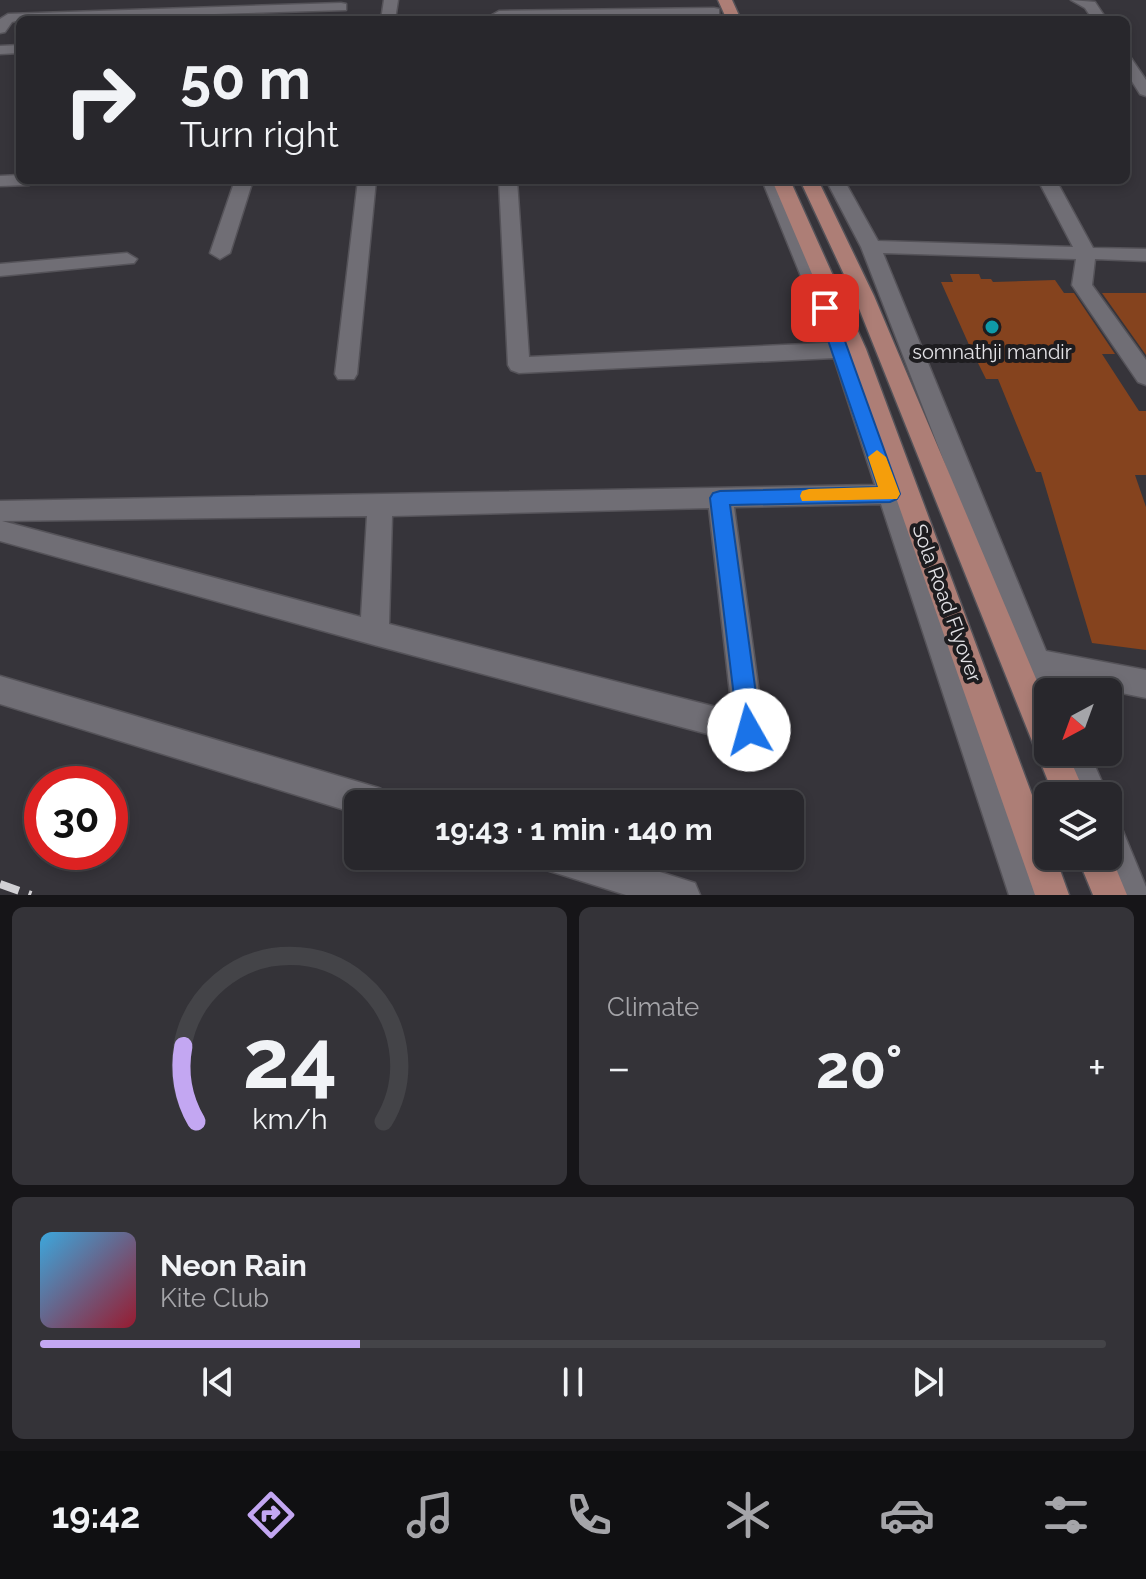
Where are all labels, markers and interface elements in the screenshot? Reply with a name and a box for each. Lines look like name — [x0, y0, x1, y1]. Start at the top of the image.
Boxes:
text: 50 m — [180, 46, 311, 112]
icon: right — [48, 48, 152, 152]
text: Turn right — [180, 113, 339, 155]
pin — [791, 274, 859, 342]
icon: arrive — [803, 286, 847, 330]
marker: somnathji mandir — [983, 318, 1001, 336]
place label: somnathji mandir — [912, 340, 1072, 364]
street label: Sola Road Flyover — [907, 521, 987, 685]
north arrow — [1034, 678, 1122, 766]
map controls — [1034, 678, 1122, 870]
position arrow — [707, 688, 791, 772]
speed limit sign: 30 — [24, 766, 128, 870]
button: layers — [1034, 782, 1122, 870]
text: 19:43 · 1 min · 140 m — [435, 812, 713, 847]
text: Climate — [607, 992, 699, 1022]
text: 24 — [242, 1010, 337, 1107]
text: 20° — [816, 1032, 903, 1102]
text: − — [607, 1042, 631, 1093]
text: + — [1088, 1042, 1106, 1093]
text: km/h — [252, 1102, 327, 1136]
text: Neon Rain — [160, 1248, 307, 1283]
text: Kite Club — [160, 1283, 269, 1313]
icon: previous — [196, 1360, 240, 1404]
icon: pause — [551, 1360, 595, 1404]
icon: next — [906, 1360, 950, 1404]
icon: directions — [243, 1487, 299, 1543]
icon: music — [402, 1487, 458, 1543]
icon: phone — [561, 1487, 617, 1543]
icon: climate — [720, 1487, 776, 1543]
icon: car — [879, 1487, 935, 1543]
icon: filters — [1038, 1487, 1094, 1543]
text: 19:42 — [52, 1494, 140, 1536]

